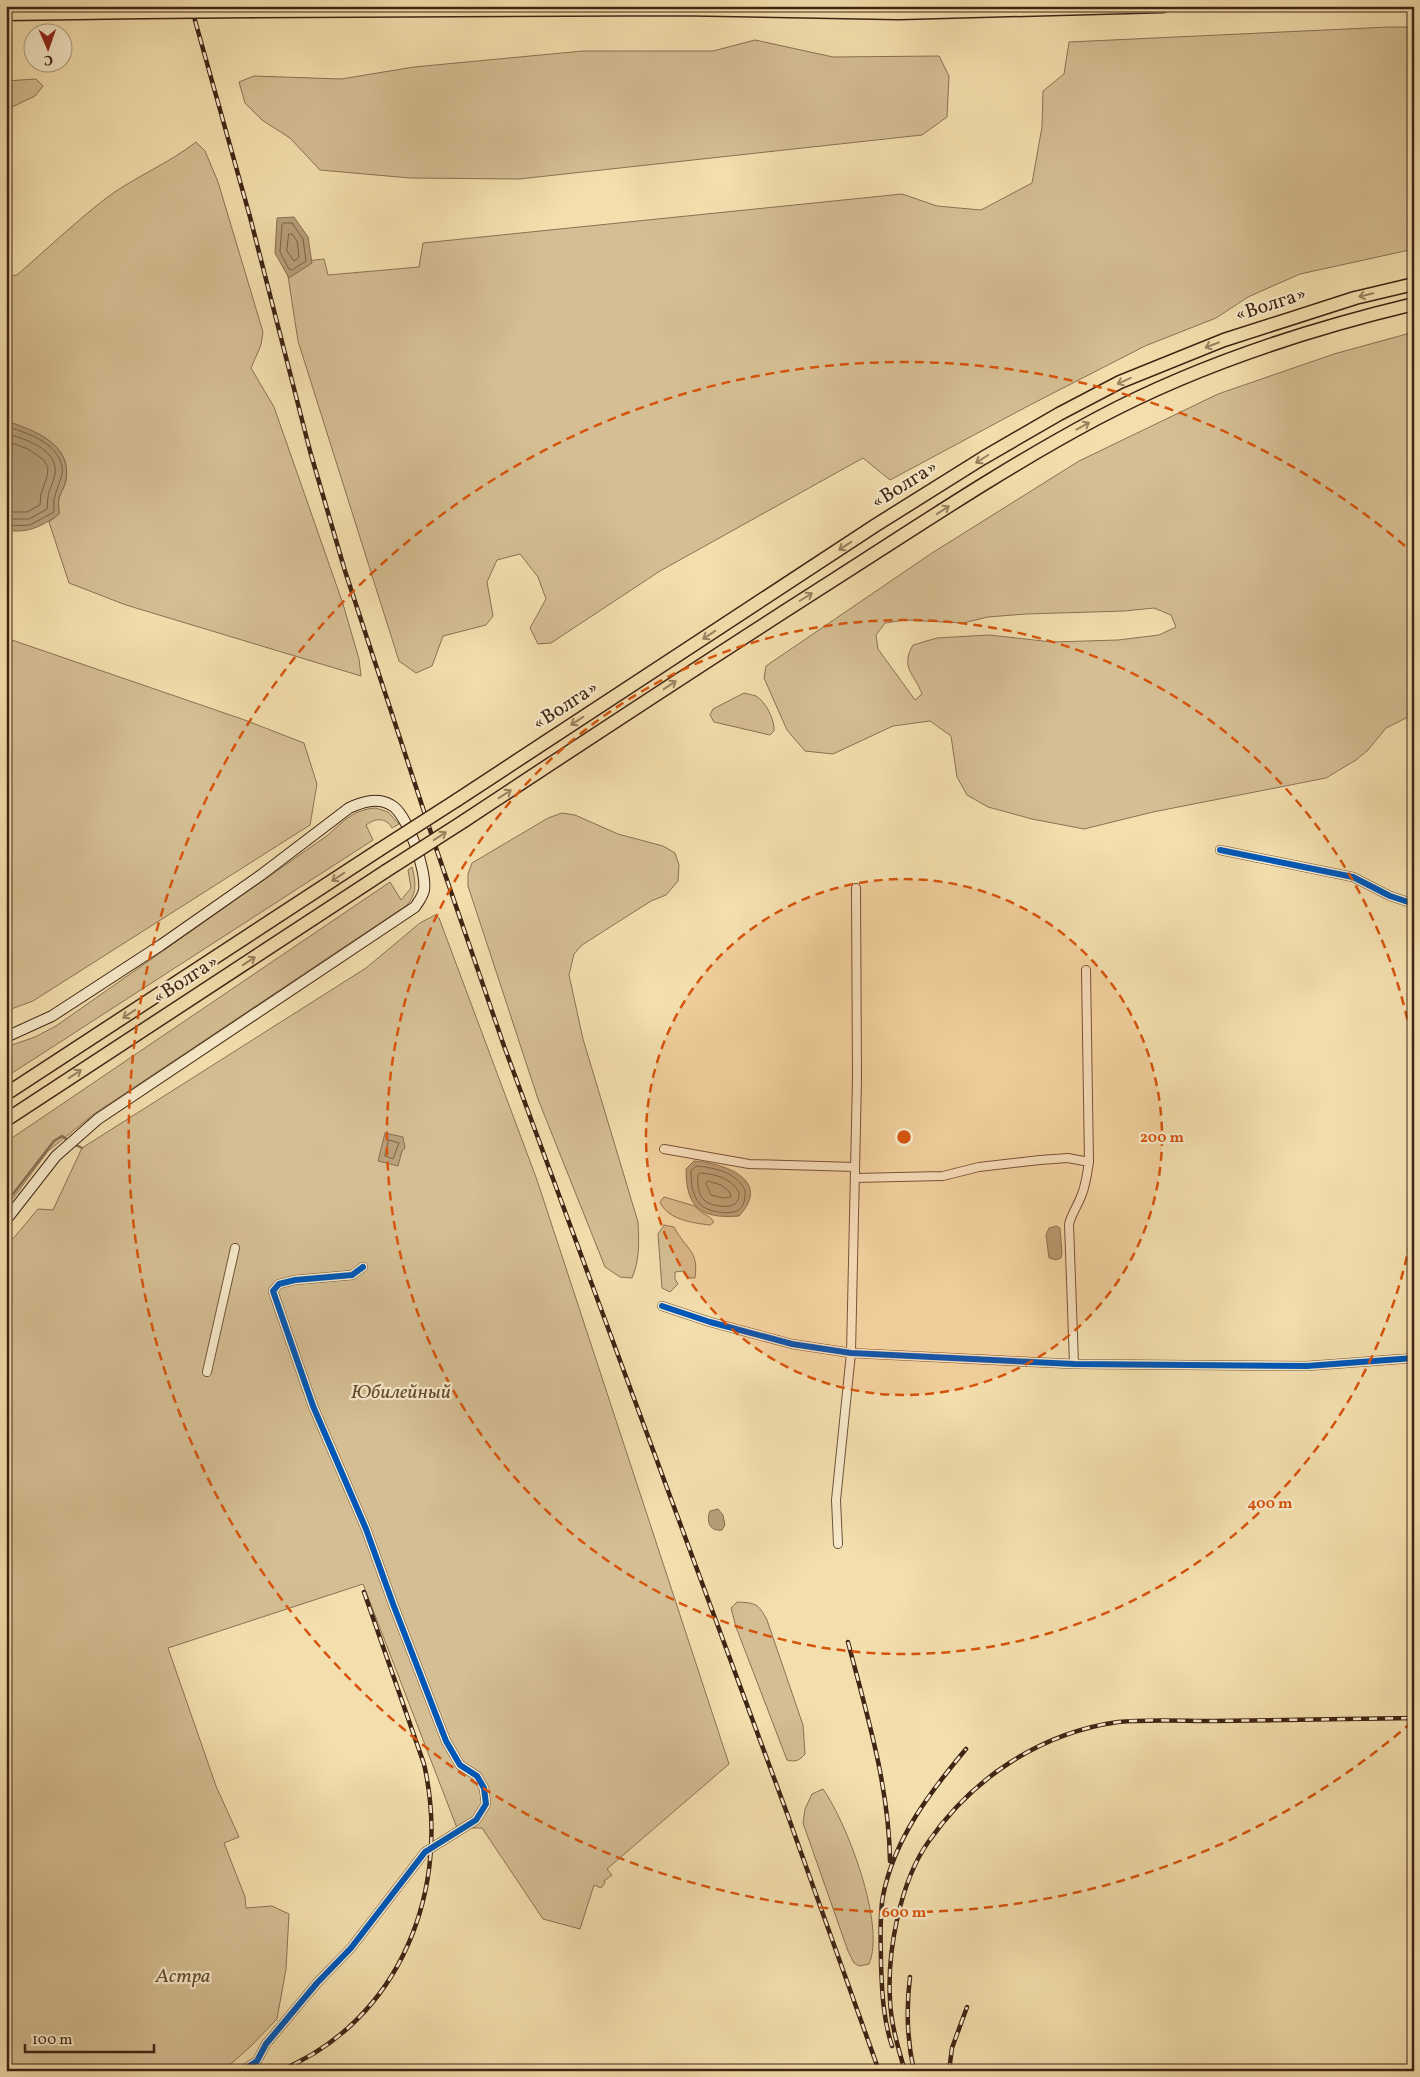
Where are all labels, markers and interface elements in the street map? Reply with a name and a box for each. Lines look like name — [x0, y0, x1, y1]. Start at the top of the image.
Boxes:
north arrow — [22, 22, 72, 72]
text: С — [44, 50, 53, 69]
street label: «Волга» — [1232, 280, 1310, 330]
one-way arrow — [1359, 291, 1375, 301]
one-way arrow — [1204, 341, 1220, 350]
one-way arrow — [1117, 376, 1132, 386]
one-way arrow — [1075, 421, 1090, 431]
street label: «Волга» — [867, 454, 943, 516]
one-way arrow — [975, 454, 989, 464]
one-way arrow — [936, 504, 950, 514]
one-way arrow — [838, 541, 852, 551]
one-way arrow — [799, 592, 813, 602]
one-way arrow — [702, 630, 716, 640]
street label: «Волга» — [528, 674, 604, 738]
one-way arrow — [663, 680, 677, 691]
one-way arrow — [570, 716, 584, 726]
one-way arrow — [498, 788, 512, 799]
one-way arrow — [432, 831, 446, 841]
one-way arrow — [332, 872, 346, 882]
street label: «Волга» — [148, 948, 224, 1012]
one-way arrow — [241, 956, 255, 966]
one-way arrow — [123, 1009, 137, 1019]
one-way arrow — [68, 1069, 82, 1079]
centre of rings — [895, 1128, 913, 1146]
text: 200 m — [1140, 1128, 1184, 1149]
park label: Юбилейный — [351, 1379, 451, 1407]
text: 400 m — [1248, 1494, 1293, 1515]
text: 600 m — [882, 1903, 927, 1924]
park label: Астра — [154, 1963, 211, 1991]
scale bar — [25, 2022, 154, 2054]
text: 100 m — [32, 2030, 72, 2051]

